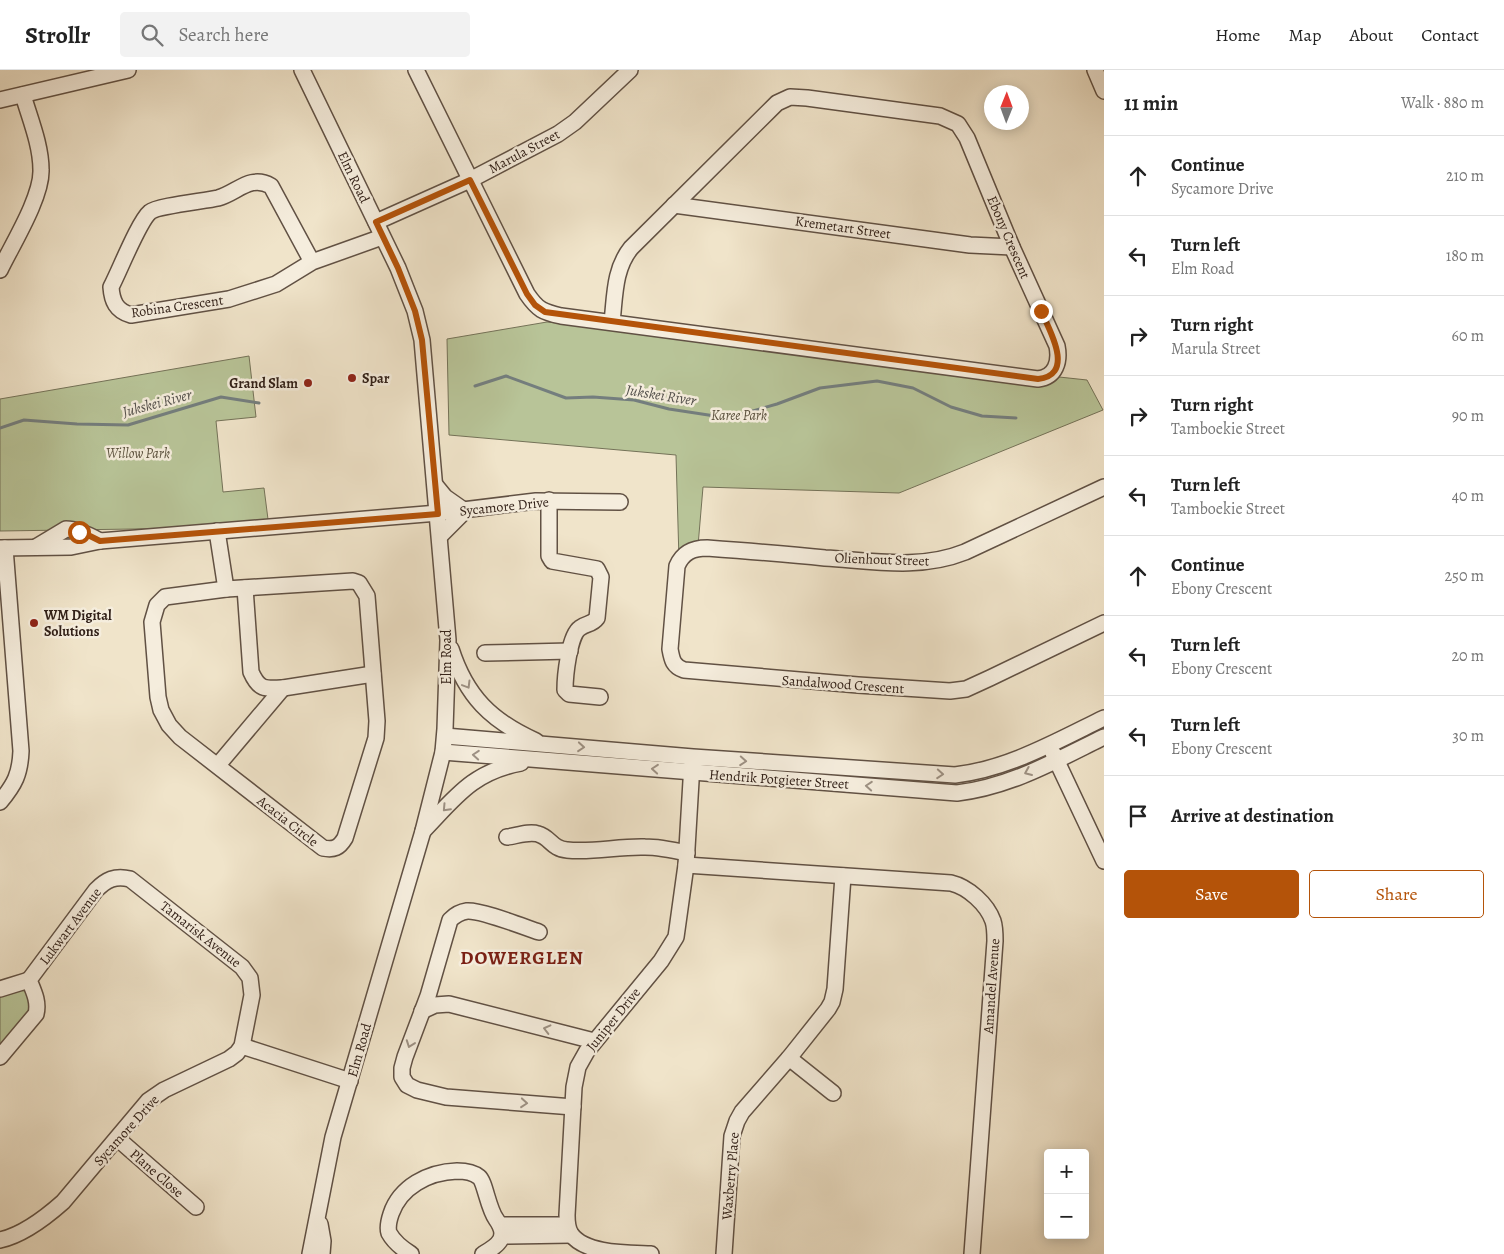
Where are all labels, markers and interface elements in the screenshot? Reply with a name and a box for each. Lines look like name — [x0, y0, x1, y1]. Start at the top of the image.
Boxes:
search box — [120, 12, 470, 57]
text: Strollr — [25, 19, 90, 51]
icon: search — [138, 21, 166, 49]
text: Search here — [178, 22, 269, 48]
text: Home — [1215, 23, 1260, 47]
text: Map — [1288, 23, 1321, 47]
text: About — [1349, 23, 1393, 47]
text: Contact — [1421, 23, 1479, 47]
north arrow — [984, 85, 1029, 130]
text: 11 min — [1124, 89, 1178, 117]
text: Walk · 880 m — [1401, 92, 1484, 114]
street label: Marula Street — [485, 124, 564, 178]
street label: Elm Road — [333, 148, 374, 207]
text: Continue — [1171, 152, 1245, 178]
icon: ahead — [1124, 162, 1152, 190]
text: 210 m — [1446, 165, 1484, 187]
text: Sycamore Drive — [1171, 178, 1274, 200]
street label: Ebony Crescent — [982, 193, 1035, 282]
street label: Kremetart Street — [794, 211, 892, 244]
text: Turn left — [1171, 232, 1240, 258]
icon: left — [1124, 242, 1152, 270]
text: 180 m — [1446, 245, 1484, 267]
text: Elm Road — [1171, 258, 1234, 280]
street label: Robina Crescent — [130, 291, 225, 322]
route end — [1030, 300, 1053, 323]
text: Turn right — [1171, 312, 1253, 338]
icon: right — [1124, 322, 1152, 350]
text: 60 m — [1452, 325, 1484, 347]
text: Marula Street — [1171, 338, 1261, 360]
place label: Spar — [362, 369, 390, 388]
marker: Spar — [346, 372, 358, 384]
place label: Grand Slam — [229, 374, 298, 393]
marker: Grand Slam — [302, 377, 314, 389]
water label: Jukskei River — [623, 379, 698, 411]
water label: Jukskei River — [119, 384, 195, 422]
text: Turn right — [1171, 392, 1253, 418]
icon: right — [1124, 402, 1152, 430]
text: 90 m — [1452, 405, 1484, 427]
park label: Karee Park — [711, 406, 767, 425]
text: Tamboekie Street — [1171, 418, 1285, 440]
park label: Willow Park — [106, 444, 170, 463]
text: Turn left — [1171, 472, 1240, 498]
icon: left — [1124, 482, 1152, 510]
text: 40 m — [1452, 485, 1484, 507]
street label: Sycamore Drive — [458, 492, 550, 521]
text: Tamboekie Street — [1171, 498, 1285, 520]
route start — [68, 521, 91, 544]
street label: Olienhout Street — [834, 548, 930, 571]
text: Continue — [1171, 552, 1245, 578]
icon: ahead — [1124, 562, 1152, 590]
text: 250 m — [1445, 565, 1484, 587]
text: Ebony Crescent — [1171, 578, 1272, 600]
place label: WM Digital Solutions — [43, 606, 112, 641]
marker: WM Digital Solutions — [28, 617, 40, 629]
street label: Elm Road — [437, 629, 456, 685]
text: Turn left — [1171, 632, 1240, 658]
icon: left — [1124, 642, 1152, 670]
text: 20 m — [1451, 645, 1484, 667]
text: Ebony Crescent — [1171, 658, 1272, 680]
street label: Sandalwood Crescent — [781, 671, 905, 698]
one-way arrow — [461, 680, 471, 689]
text: Turn left — [1171, 712, 1240, 738]
icon: left — [1124, 722, 1152, 750]
text: 30 m — [1452, 725, 1484, 747]
text: Ebony Crescent — [1171, 738, 1272, 760]
one-way arrow — [577, 742, 585, 753]
one-way arrow — [471, 749, 479, 760]
one-way arrow — [739, 755, 747, 766]
one-way arrow — [651, 764, 659, 775]
street label: Hendrik Potgieter Street — [708, 765, 850, 794]
one-way arrow — [1024, 766, 1033, 777]
one-way arrow — [936, 768, 944, 779]
one-way arrow — [865, 781, 873, 792]
street label: Acacia Circle — [252, 791, 322, 851]
one-way arrow — [443, 802, 452, 811]
icon: arrive — [1124, 802, 1152, 830]
text: Arrive at destination — [1171, 803, 1334, 829]
button: Save — [1124, 870, 1299, 918]
button: Share — [1309, 870, 1484, 918]
street label: Lukwart Avenue — [35, 884, 106, 969]
street label: Tamarisk Avenue — [156, 897, 245, 972]
street label: Amandel Avenue — [979, 938, 1004, 1035]
district label: DOWERGLEN — [460, 945, 584, 971]
street label: Juniper Drive — [582, 984, 645, 1055]
street label: Elm Road — [343, 1021, 376, 1079]
one-way arrow — [543, 1024, 551, 1034]
one-way arrow — [406, 1039, 416, 1048]
street label: Sycamore Drive — [89, 1091, 163, 1170]
one-way arrow — [520, 1097, 528, 1108]
street label: Waxberry Place — [717, 1131, 744, 1222]
street label: Plane Close — [126, 1145, 188, 1202]
map controls — [1044, 1149, 1089, 1239]
button: + — [1044, 1149, 1089, 1194]
button: − — [1044, 1194, 1089, 1239]

